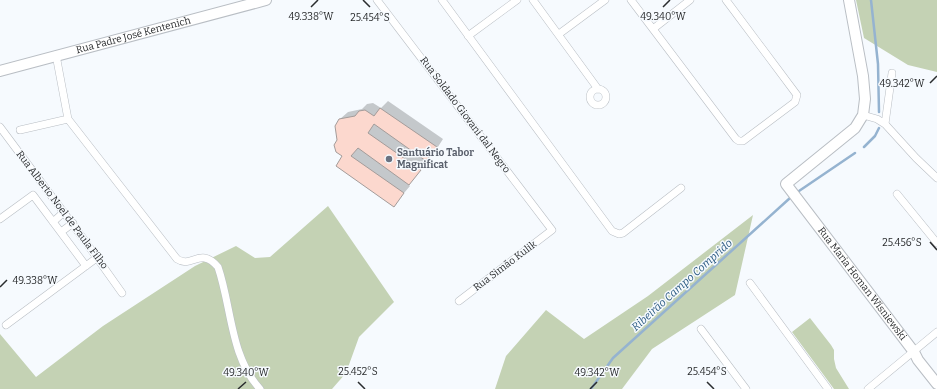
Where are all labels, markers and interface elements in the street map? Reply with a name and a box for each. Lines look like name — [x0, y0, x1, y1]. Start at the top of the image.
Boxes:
text: 49.338°W — [288, 11, 334, 23]
text: 49.340°W — [640, 11, 687, 23]
text: 25.454°S — [350, 12, 390, 24]
street label: Rua Padre José Kentenich — [75, 14, 193, 56]
street label: Rua Soldado Giovani dal Negro — [417, 55, 513, 176]
text: 49.342°W — [880, 78, 925, 90]
place label: Santuário Tabor Magnificat — [397, 146, 474, 171]
street label: Rua Alberto Noel de Paula Filho — [14, 148, 111, 272]
marker: Santuário Tabor Magnificat — [384, 154, 394, 164]
street label: Rua Maria Homan Wisniewski — [815, 225, 909, 343]
water label: Ribeirão Campo Comprido — [629, 236, 735, 334]
text: 25.456°S — [882, 237, 922, 249]
street label: Rua Simão Kulik — [471, 238, 539, 294]
text: 49.338°W — [12, 275, 58, 287]
text: 25.452°S — [338, 366, 378, 378]
text: 25.454°S — [687, 366, 727, 378]
text: 49.340°W — [223, 367, 270, 379]
text: 49.342°W — [575, 367, 620, 379]

